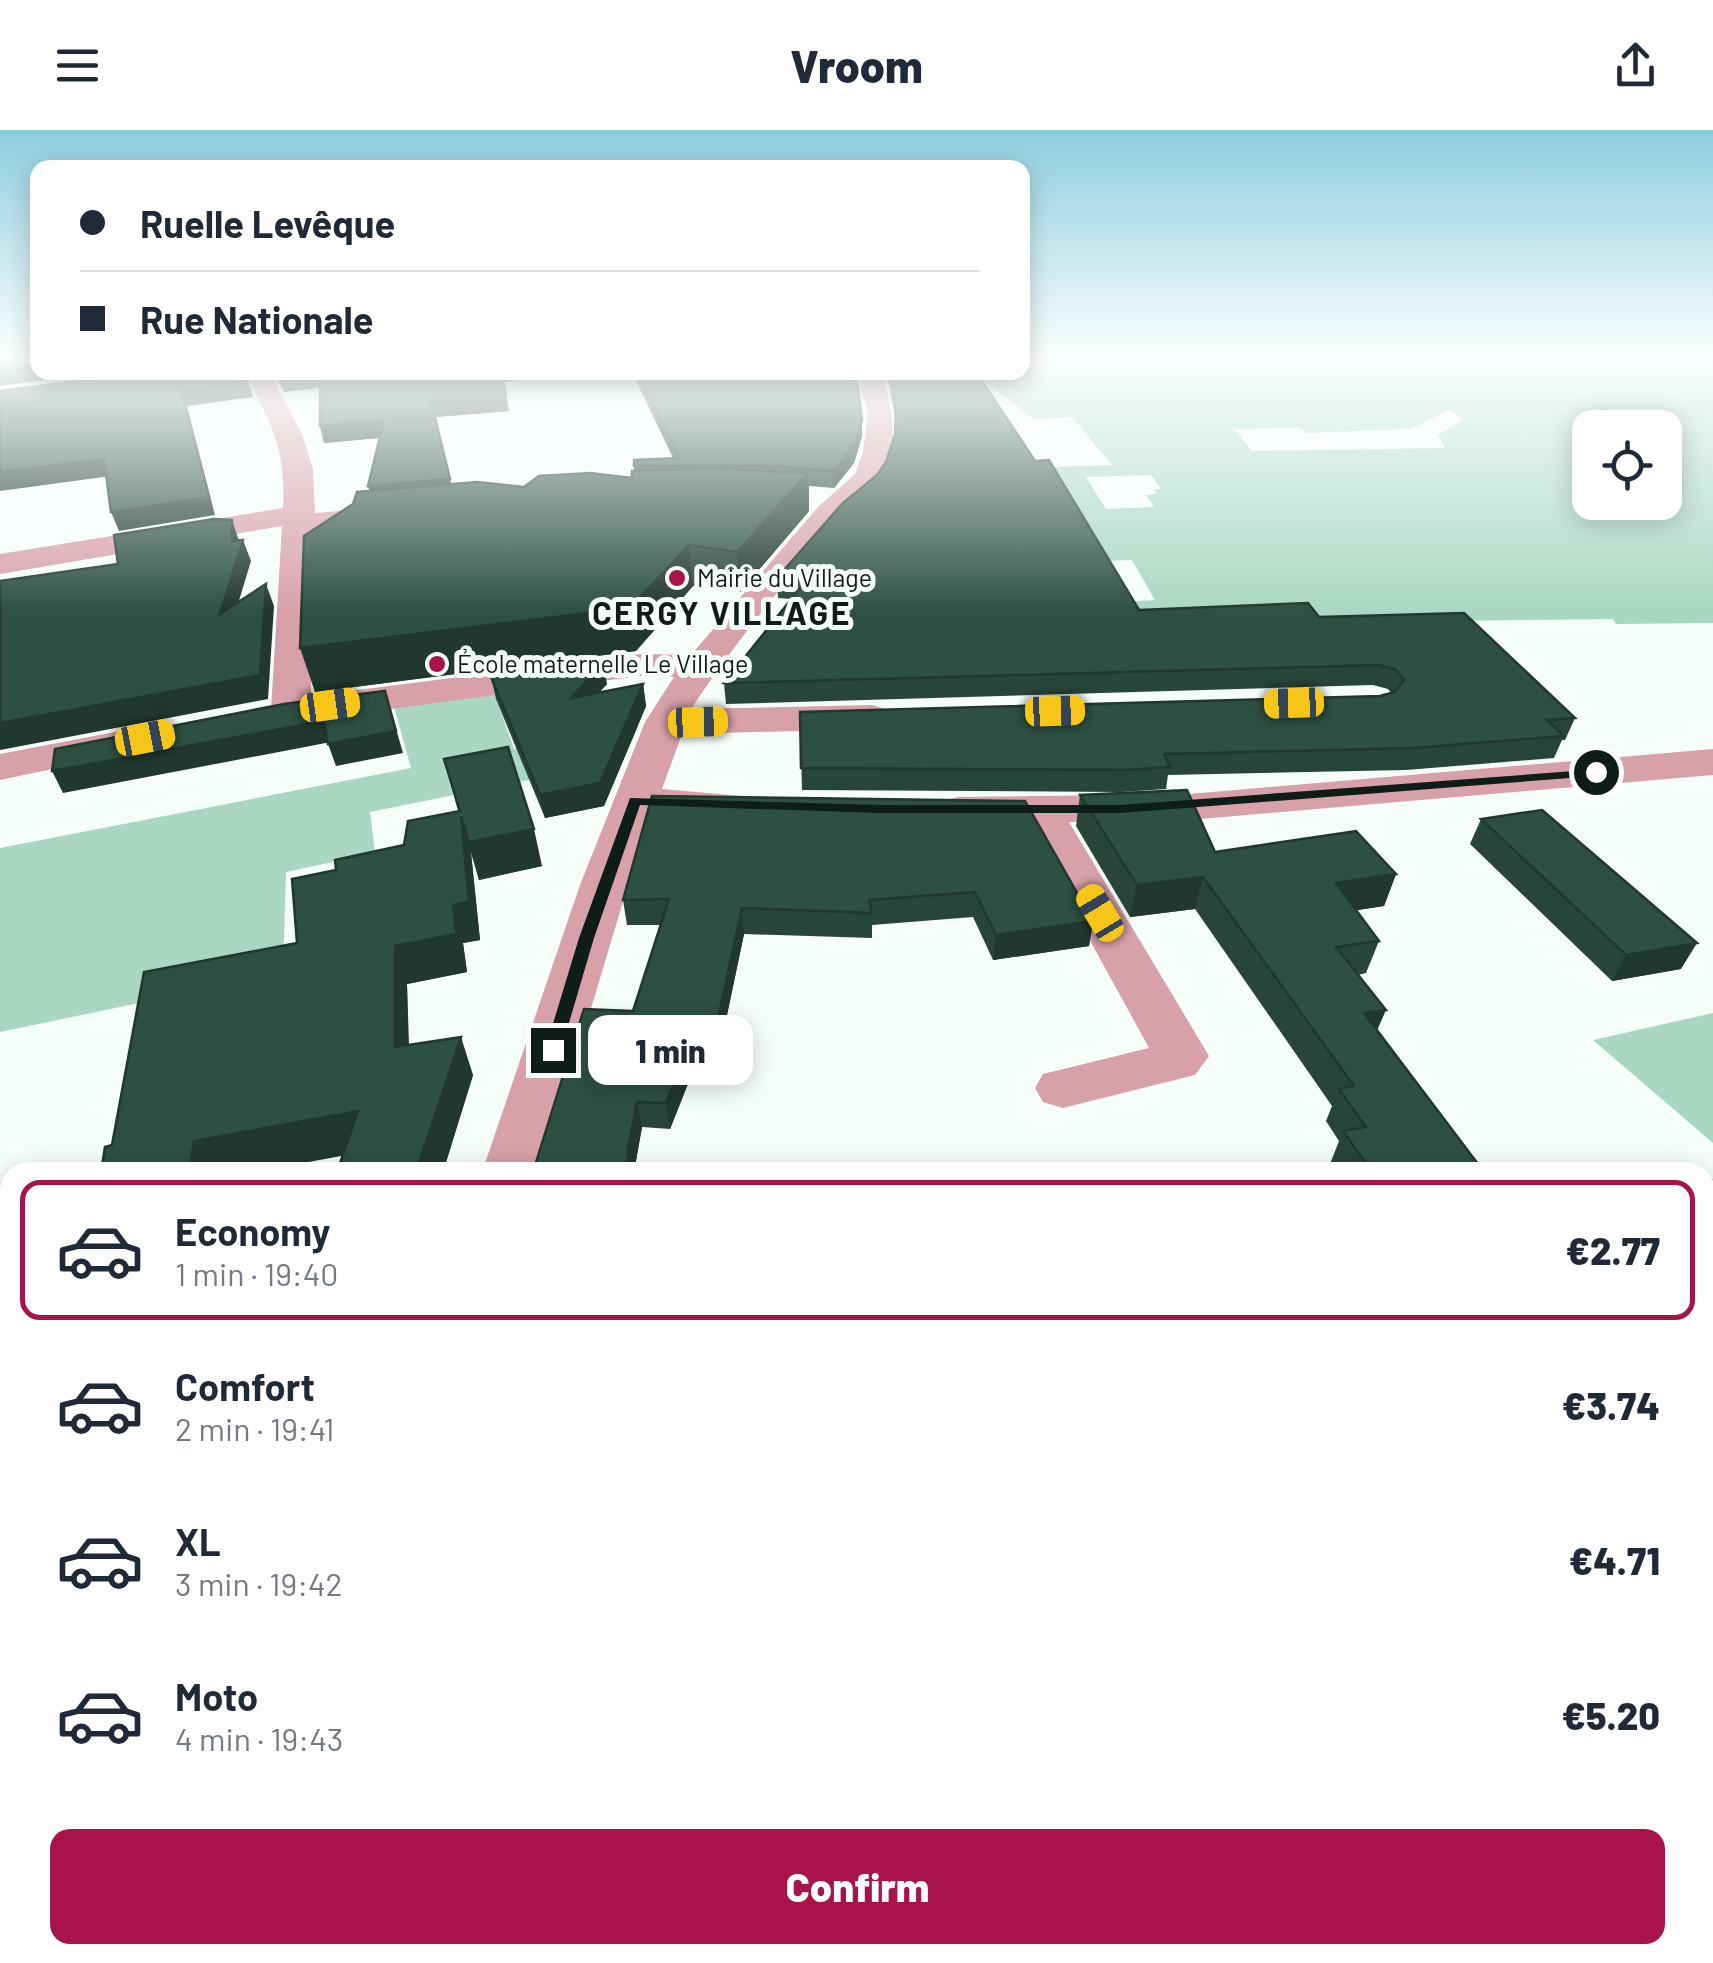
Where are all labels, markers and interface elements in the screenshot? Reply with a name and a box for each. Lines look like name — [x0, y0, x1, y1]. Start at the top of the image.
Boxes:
icon: menu — [50, 38, 105, 93]
text: Vroom — [790, 38, 923, 92]
icon: share — [1608, 38, 1663, 93]
text: Ruelle Levêque — [140, 200, 395, 246]
text: Rue Nationale — [140, 296, 373, 342]
map controls — [1572, 410, 1682, 520]
button: locate — [1572, 410, 1682, 520]
place label: Mairie du Village — [697, 562, 872, 592]
marker: Mairie du Village — [666, 567, 688, 589]
district label: CERGY VILLAGE — [592, 593, 852, 631]
place label: École maternelle Le Village — [457, 648, 748, 678]
marker: École maternelle Le Village — [426, 653, 448, 675]
car — [298, 686, 362, 724]
car — [1263, 687, 1325, 719]
car — [1024, 695, 1086, 727]
car — [667, 706, 729, 738]
car — [113, 718, 177, 758]
route start — [1574, 750, 1619, 795]
car — [1072, 880, 1128, 946]
callout: 1 min — [588, 1015, 753, 1085]
route end — [531, 1028, 576, 1073]
text: 1 min — [635, 1031, 706, 1069]
icon: car — [55, 1205, 145, 1295]
text: Economy — [175, 1208, 330, 1254]
text: €2.77 — [1566, 1227, 1660, 1273]
text: 1 min · 19:40 — [175, 1254, 338, 1292]
icon: car — [55, 1360, 145, 1450]
text: Comfort — [175, 1363, 315, 1409]
text: €3.74 — [1562, 1382, 1660, 1428]
text: 2 min · 19:41 — [175, 1409, 335, 1447]
icon: car — [55, 1515, 145, 1605]
text: XL — [175, 1518, 221, 1564]
text: €4.71 — [1569, 1537, 1660, 1583]
text: 3 min · 19:42 — [175, 1564, 343, 1602]
icon: car — [55, 1670, 145, 1760]
text: Moto — [175, 1673, 258, 1719]
text: €5.20 — [1562, 1692, 1660, 1738]
text: 4 min · 19:43 — [175, 1719, 343, 1757]
button: Confirm — [50, 1829, 1665, 1944]

